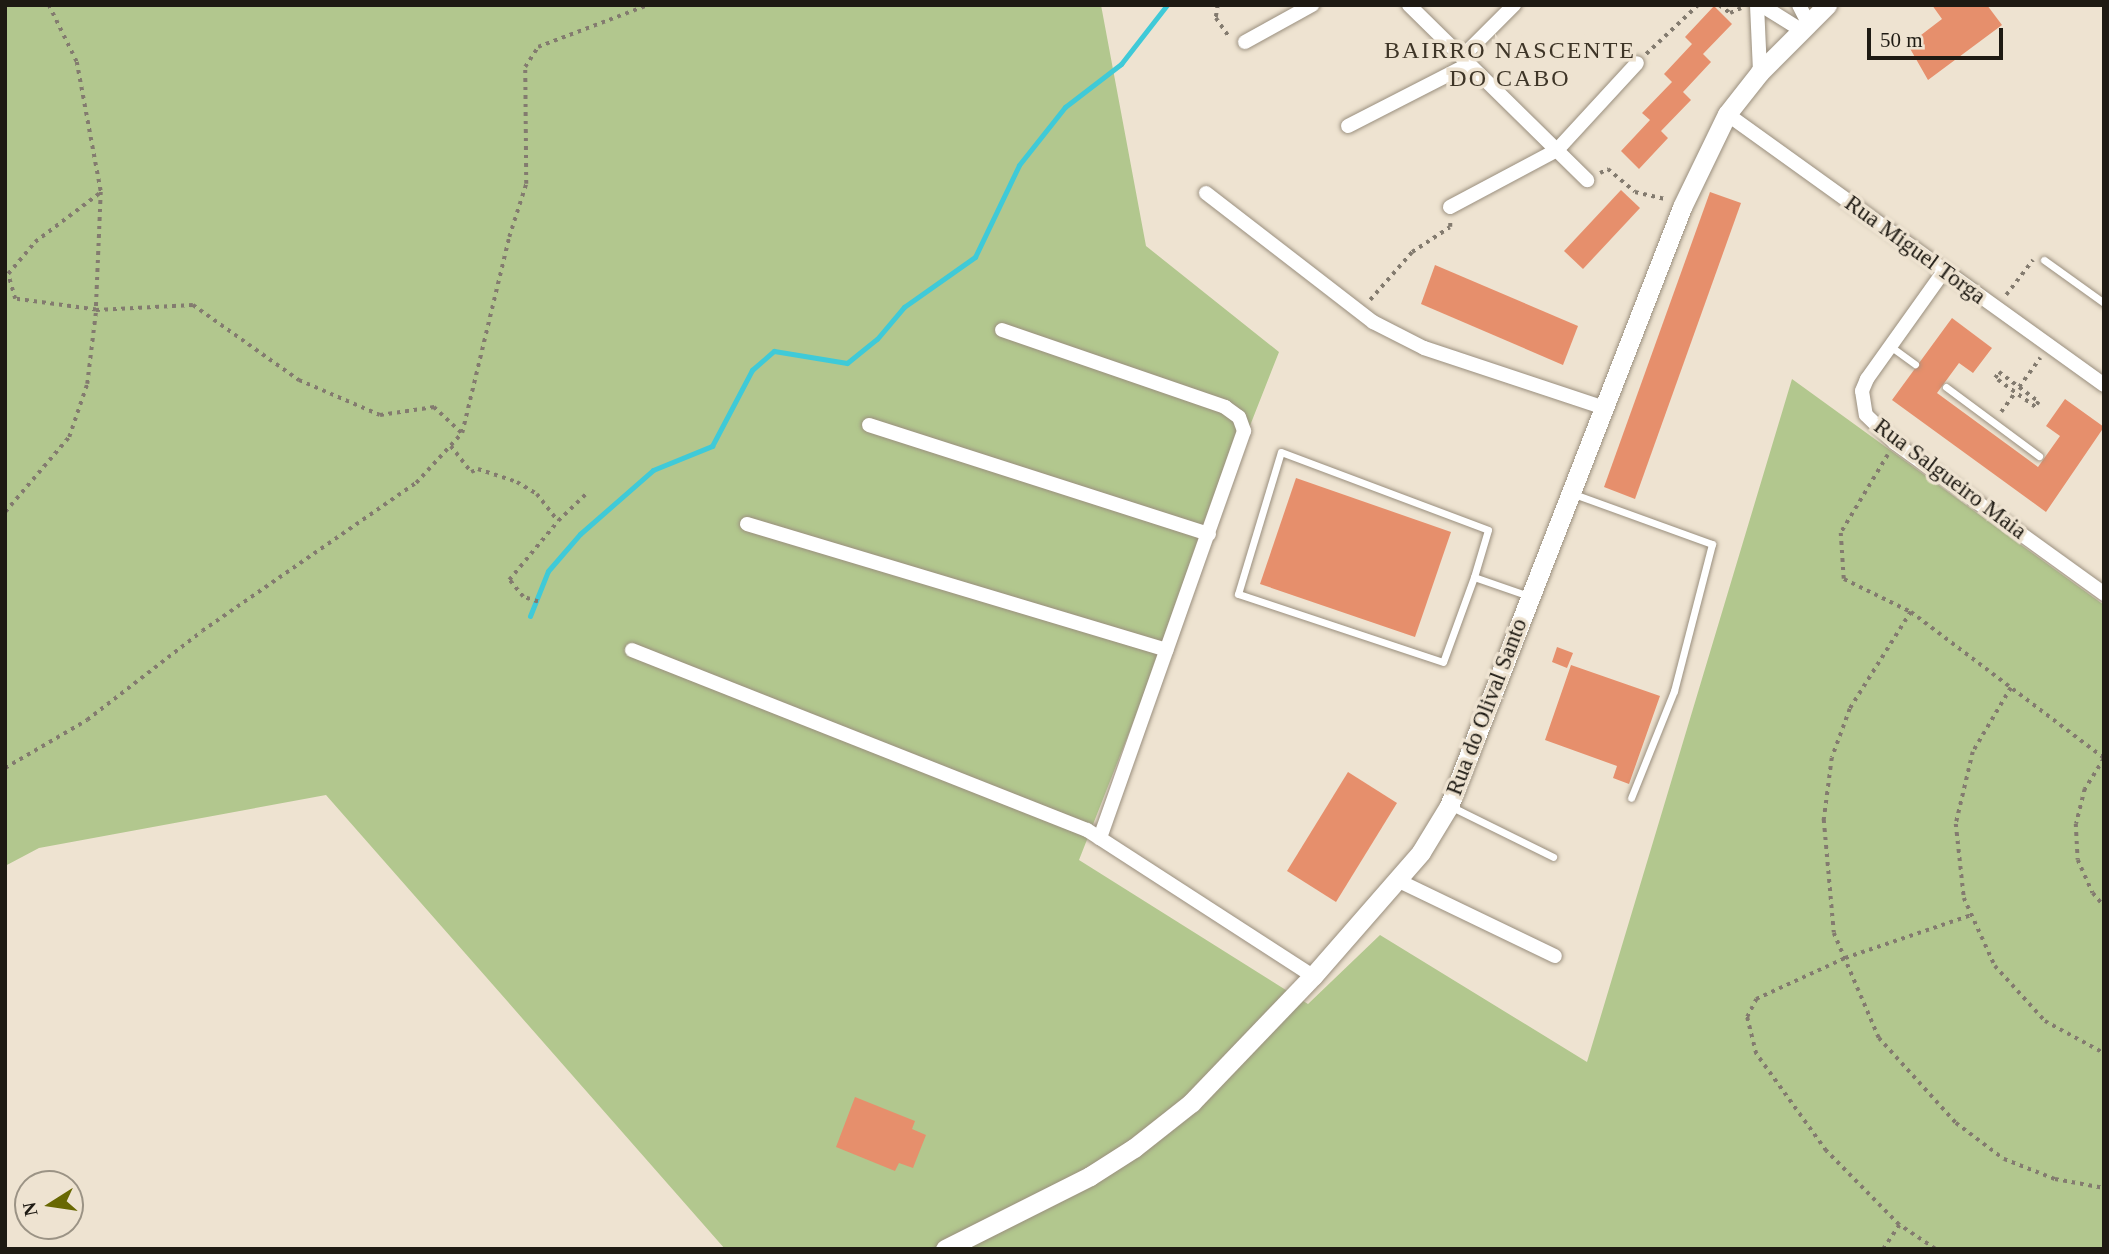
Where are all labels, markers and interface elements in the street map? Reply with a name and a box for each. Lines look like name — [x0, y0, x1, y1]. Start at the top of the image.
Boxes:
scale bar — [1871, 14, 2008, 58]
text: 50 m — [1880, 28, 1923, 52]
district label: BAIRRO NASCENTE DO CABO — [1386, 37, 1634, 93]
street label: Rua Miguel Torga — [1839, 189, 1991, 311]
street label: Rua Salgueiro Maia — [1868, 413, 2032, 545]
street label: Rua do Olival Santo — [1441, 615, 1533, 799]
north arrow — [14, 1170, 84, 1240]
text: N — [18, 1200, 42, 1218]

